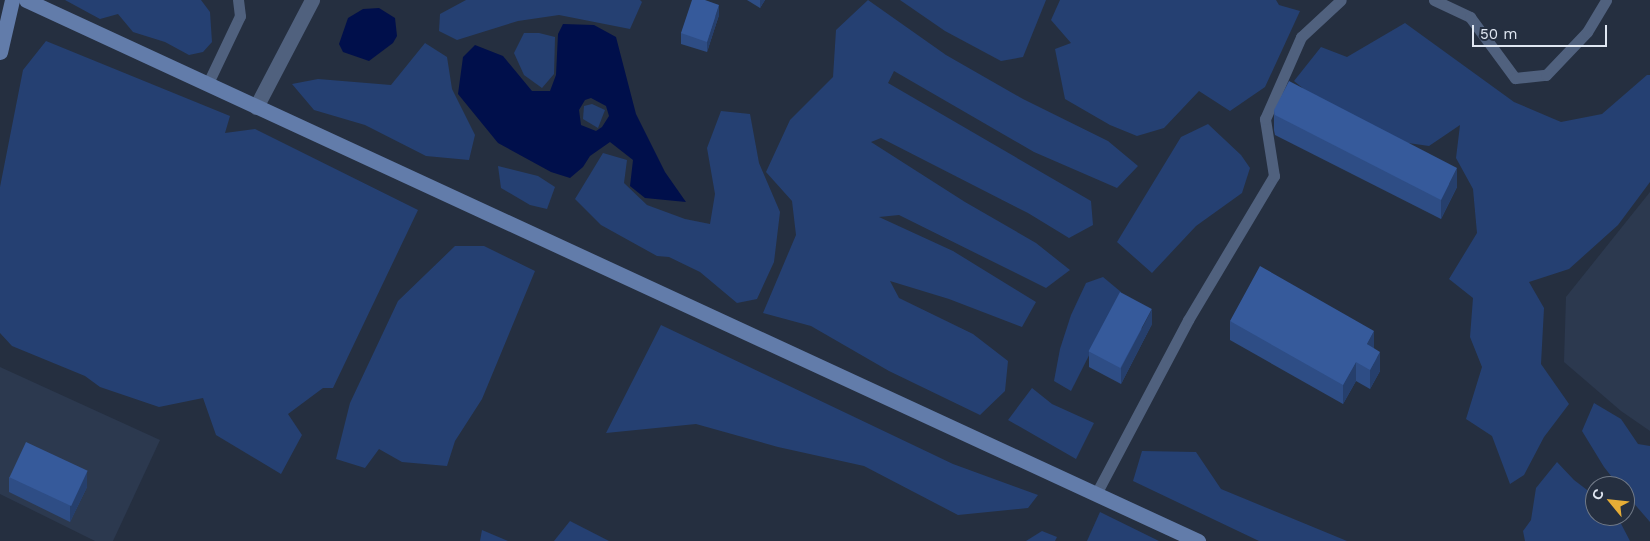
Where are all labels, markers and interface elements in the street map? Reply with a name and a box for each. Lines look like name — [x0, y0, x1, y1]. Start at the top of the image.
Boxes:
scale bar — [1475, 15, 1610, 47]
text: 50 m — [1480, 25, 1517, 43]
north arrow — [1585, 476, 1635, 526]
text: С — [1588, 486, 1607, 503]

